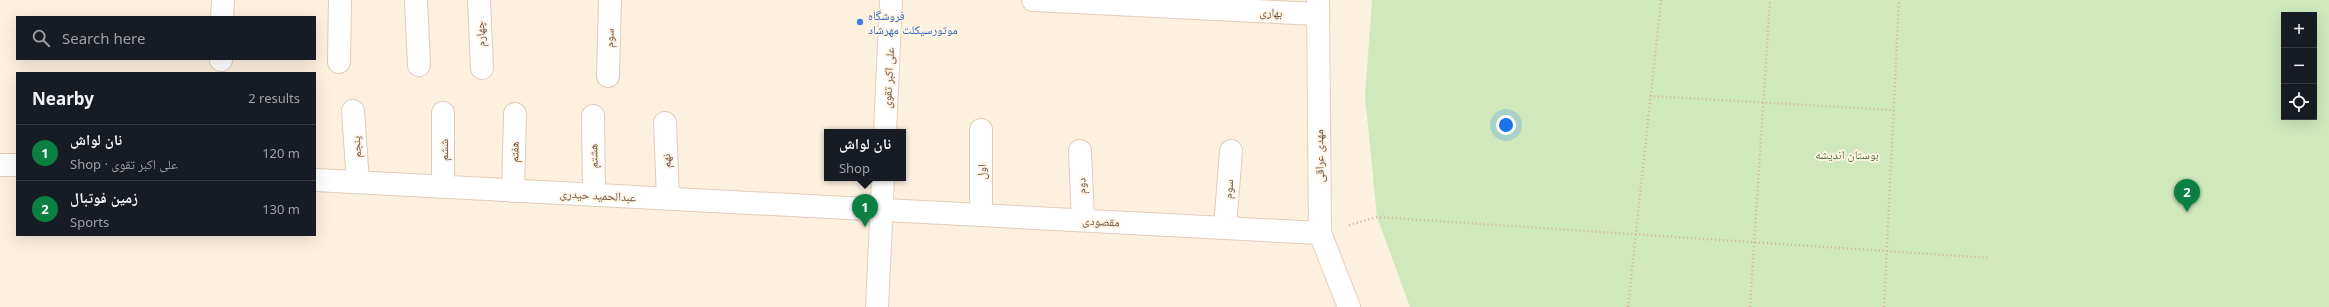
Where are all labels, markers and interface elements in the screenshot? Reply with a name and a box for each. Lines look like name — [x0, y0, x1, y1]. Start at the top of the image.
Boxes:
street label: بهاری — [1259, 3, 1283, 21]
place label: فروشگاه موتورسیکلت مهرشاد — [868, 7, 958, 38]
map controls — [2281, 12, 2317, 120]
button: + — [2281, 12, 2317, 48]
search box — [16, 16, 316, 60]
marker: فروشگاه موتورسیکلت مهرشاد — [855, 17, 865, 27]
street label: چهارم — [471, 20, 489, 47]
icon: search — [30, 27, 52, 49]
text: Search here — [62, 28, 145, 48]
street label: سوم — [600, 28, 618, 48]
street label: علی اکبر تقوی — [878, 47, 898, 109]
button: − — [2281, 48, 2317, 84]
button: locate — [2281, 84, 2317, 120]
text: Nearby — [32, 87, 94, 110]
text: 2 results — [248, 89, 300, 107]
your location — [1496, 115, 1516, 135]
text: نان لواش — [70, 129, 122, 149]
popup — [824, 129, 906, 181]
street label: مهدی عراقی — [1310, 129, 1328, 183]
text: نان لواش — [839, 133, 891, 153]
street label: پنجم — [347, 135, 365, 159]
street label: ششم — [435, 139, 452, 161]
street label: هفتم — [505, 141, 523, 163]
street label: هشتم — [584, 143, 602, 169]
text: 1 — [41, 144, 49, 162]
text: 120 m — [262, 144, 300, 162]
park label: بوستان اندیشه — [1815, 146, 1879, 163]
street label: نهم — [657, 154, 675, 168]
text: Shop · علی اکبر تقوی — [70, 155, 178, 173]
text: Shop — [839, 159, 870, 177]
street label: اول — [973, 164, 990, 180]
street label: دوم — [1072, 177, 1090, 195]
street label: سوم — [1219, 179, 1237, 199]
pin: 2 — [2174, 179, 2200, 212]
street label: عبدالحمید حیدری — [559, 185, 637, 205]
text: زمین فوتبال — [70, 187, 138, 207]
pin: 1 — [852, 194, 878, 227]
text: 2 — [41, 200, 49, 218]
text: 130 m — [262, 200, 300, 218]
street label: مقصودی — [1082, 212, 1120, 230]
text: Sports — [70, 213, 109, 231]

